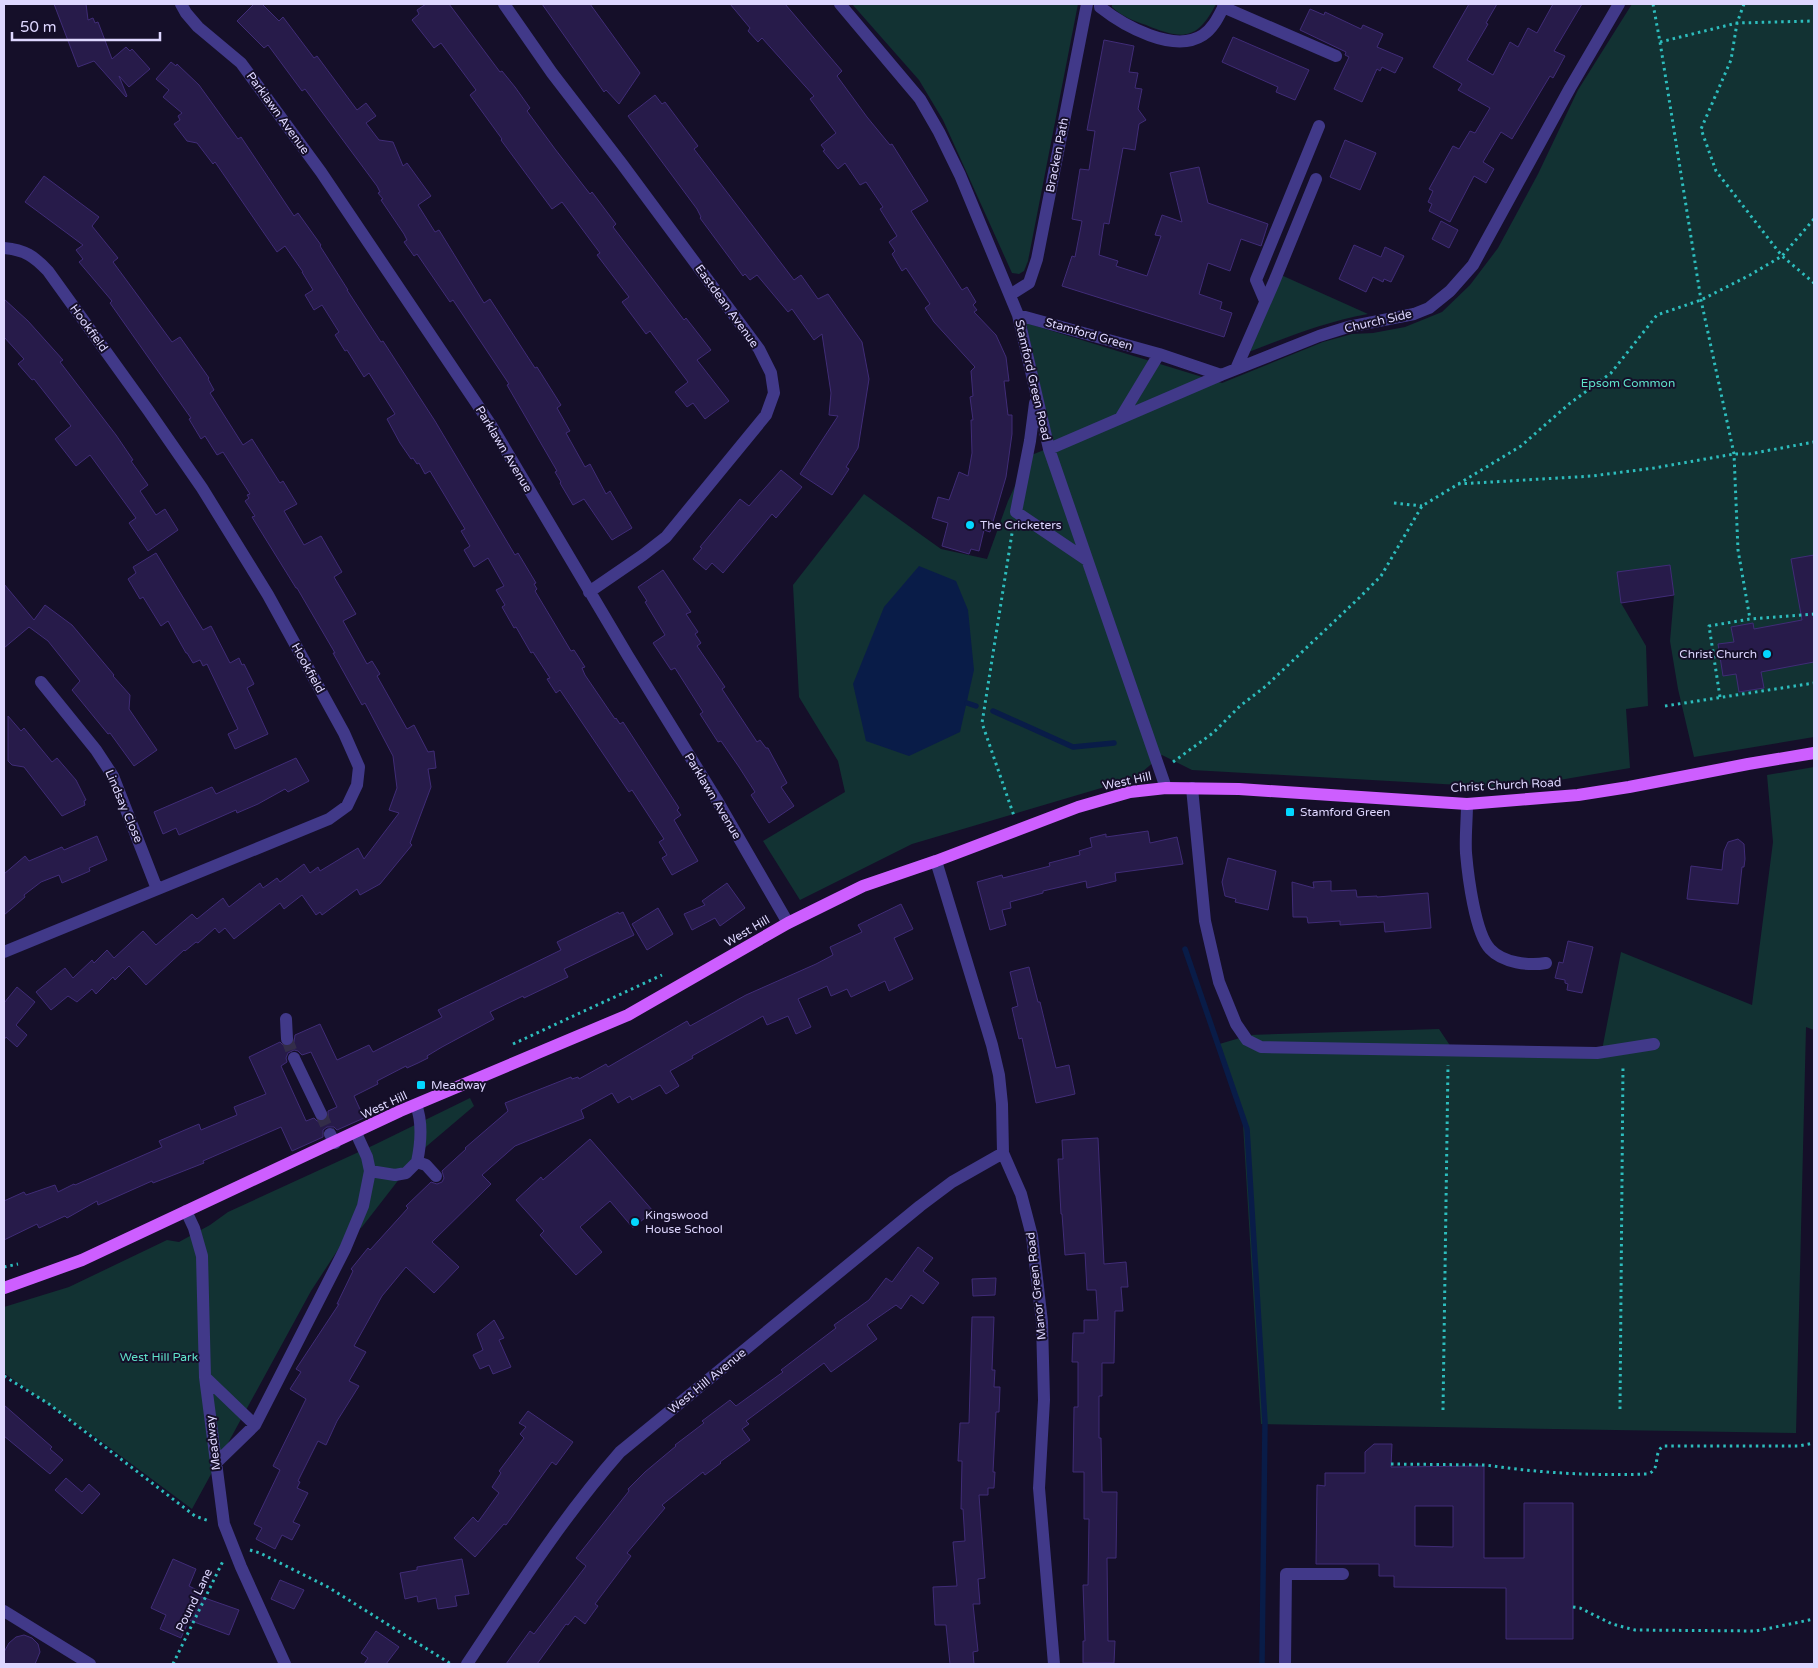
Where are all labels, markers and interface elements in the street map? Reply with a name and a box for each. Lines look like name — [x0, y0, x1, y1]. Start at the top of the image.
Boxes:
scale bar — [12, 10, 160, 42]
text: 50 m — [20, 18, 57, 36]
street label: Parklawn Avenue — [243, 69, 313, 157]
street label: Bracken Path — [1043, 116, 1071, 194]
street label: Eastdean Avenue — [692, 262, 762, 350]
street label: Hookfield — [67, 302, 111, 354]
street label: Church Side — [1343, 306, 1413, 336]
street label: Stamford Green — [1044, 315, 1134, 353]
street label: Stamford Green Road — [1012, 318, 1054, 442]
park label: Epsom Common — [1581, 376, 1675, 390]
street label: Parklawn Avenue — [473, 403, 535, 495]
place label: The Cricketers — [980, 518, 1062, 532]
marker: The Cricketers — [964, 519, 976, 531]
street label: Hookfield — [289, 641, 327, 695]
place label: Christ Church — [1679, 647, 1757, 661]
marker: Christ Church — [1761, 648, 1773, 660]
street label: Parklawn Avenue — [682, 750, 744, 842]
street label: Lindsay Close — [102, 767, 146, 845]
street label: West Hill — [1101, 769, 1153, 793]
street label: Christ Church Road — [1450, 775, 1562, 795]
place label: Stamford Green — [1300, 805, 1390, 819]
marker: Stamford Green — [1284, 806, 1296, 818]
street label: West Hill — [722, 913, 772, 949]
place label: Meadway — [431, 1078, 487, 1092]
marker: Meadway — [415, 1079, 427, 1091]
street label: West Hill — [359, 1088, 409, 1122]
place label: Kingswood House School — [645, 1208, 723, 1236]
marker: Kingswood House School — [629, 1216, 641, 1228]
street label: Manor Green Road — [1023, 1231, 1049, 1341]
street label: West Hill Avenue — [665, 1345, 749, 1417]
park label: West Hill Park — [120, 1350, 199, 1364]
street label: Meadway — [203, 1414, 223, 1471]
street label: Pound Lane — [173, 1566, 215, 1634]

